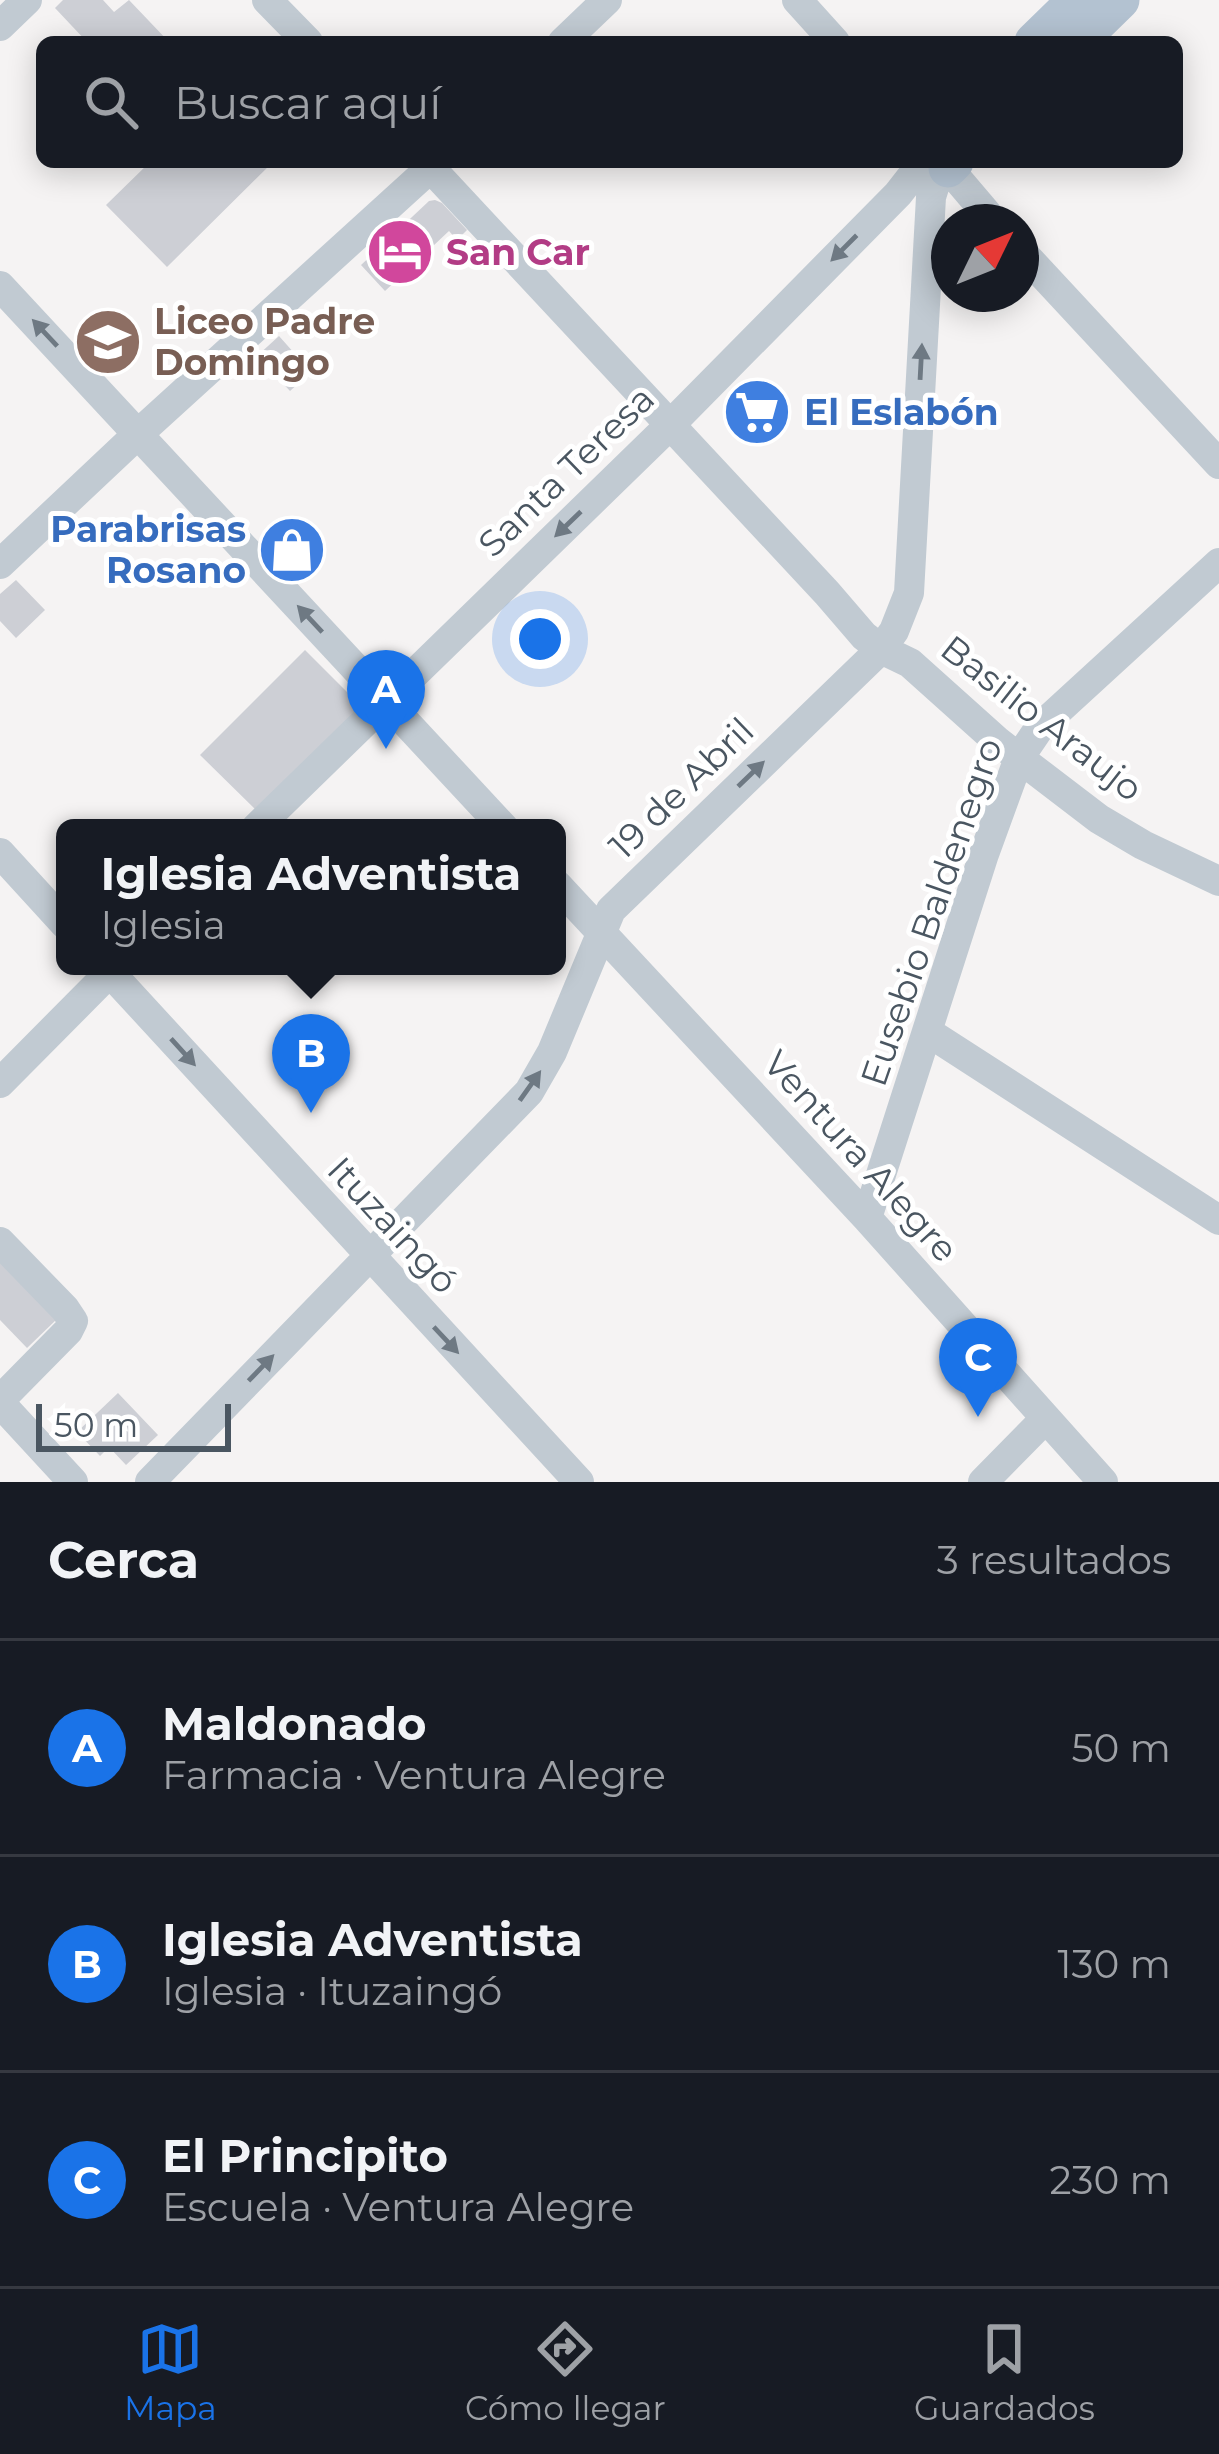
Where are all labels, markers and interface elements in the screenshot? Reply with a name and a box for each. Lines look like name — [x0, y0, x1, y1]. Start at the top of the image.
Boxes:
search box — [36, 36, 1183, 168]
icon: search — [78, 69, 144, 135]
text: Buscar aquí — [174, 75, 441, 130]
north arrow — [931, 204, 1039, 312]
hotel icon: San Car — [365, 217, 435, 287]
place label: San Car — [446, 230, 590, 274]
one-way arrow — [831, 234, 859, 262]
place label: Liceo Padre Domingo — [154, 299, 375, 384]
school or university icon: Liceo Padre Domingo — [73, 307, 143, 377]
one-way arrow — [31, 319, 59, 348]
one-way arrow — [912, 342, 931, 380]
street label: Santa Teresa — [469, 376, 663, 566]
supermarket icon: El Eslabón — [722, 377, 792, 447]
place label: El Eslabón — [804, 390, 999, 434]
place label: Parabrisas Rosano — [50, 507, 246, 592]
one-way arrow — [554, 509, 583, 537]
shop icon: Parabrisas Rosano — [257, 515, 327, 585]
one-way arrow — [297, 605, 324, 634]
your location — [510, 609, 570, 669]
street label: Basilio Araujo — [932, 626, 1152, 810]
pin: A — [347, 650, 425, 749]
street label: 19 de Abril — [600, 708, 762, 868]
street label: Eusebio Baldenegro — [851, 732, 1011, 1092]
one-way arrow — [737, 760, 766, 788]
popup — [56, 819, 566, 975]
text: Iglesia Adventista — [101, 846, 521, 901]
text: Iglesia — [101, 901, 226, 949]
pin: B — [272, 1014, 350, 1113]
one-way arrow — [168, 1038, 196, 1067]
street label: Ventura Alegre — [755, 1041, 967, 1271]
one-way arrow — [518, 1070, 541, 1102]
street label: Ituzaingó — [319, 1148, 467, 1302]
pin: C — [939, 1318, 1017, 1417]
one-way arrow — [432, 1325, 460, 1354]
one-way arrow — [247, 1354, 275, 1382]
scale bar — [36, 1398, 231, 1451]
text: 50 m — [54, 1405, 138, 1445]
text: Cerca — [48, 1529, 199, 1591]
text: 3 resultados — [937, 1536, 1171, 1584]
text: Maldonado — [162, 1696, 427, 1751]
text: A — [72, 1724, 102, 1772]
text: 50 m — [1072, 1724, 1171, 1772]
text: Farmacia · Ventura Alegre — [162, 1751, 666, 1799]
text: Iglesia Adventista — [162, 1912, 583, 1967]
text: B — [72, 1940, 102, 1988]
text: 130 m — [1058, 1940, 1171, 1988]
text: Iglesia · Ituzaingó — [162, 1967, 502, 2015]
text: El Principito — [162, 2128, 448, 2183]
text: C — [73, 2156, 101, 2204]
text: 230 m — [1049, 2156, 1171, 2204]
text: Escuela · Ventura Alegre — [162, 2183, 634, 2231]
tab: Mapa — [124, 2316, 217, 2428]
tab: Cómo llegar — [465, 2316, 666, 2428]
tab: Guardados — [914, 2316, 1095, 2428]

